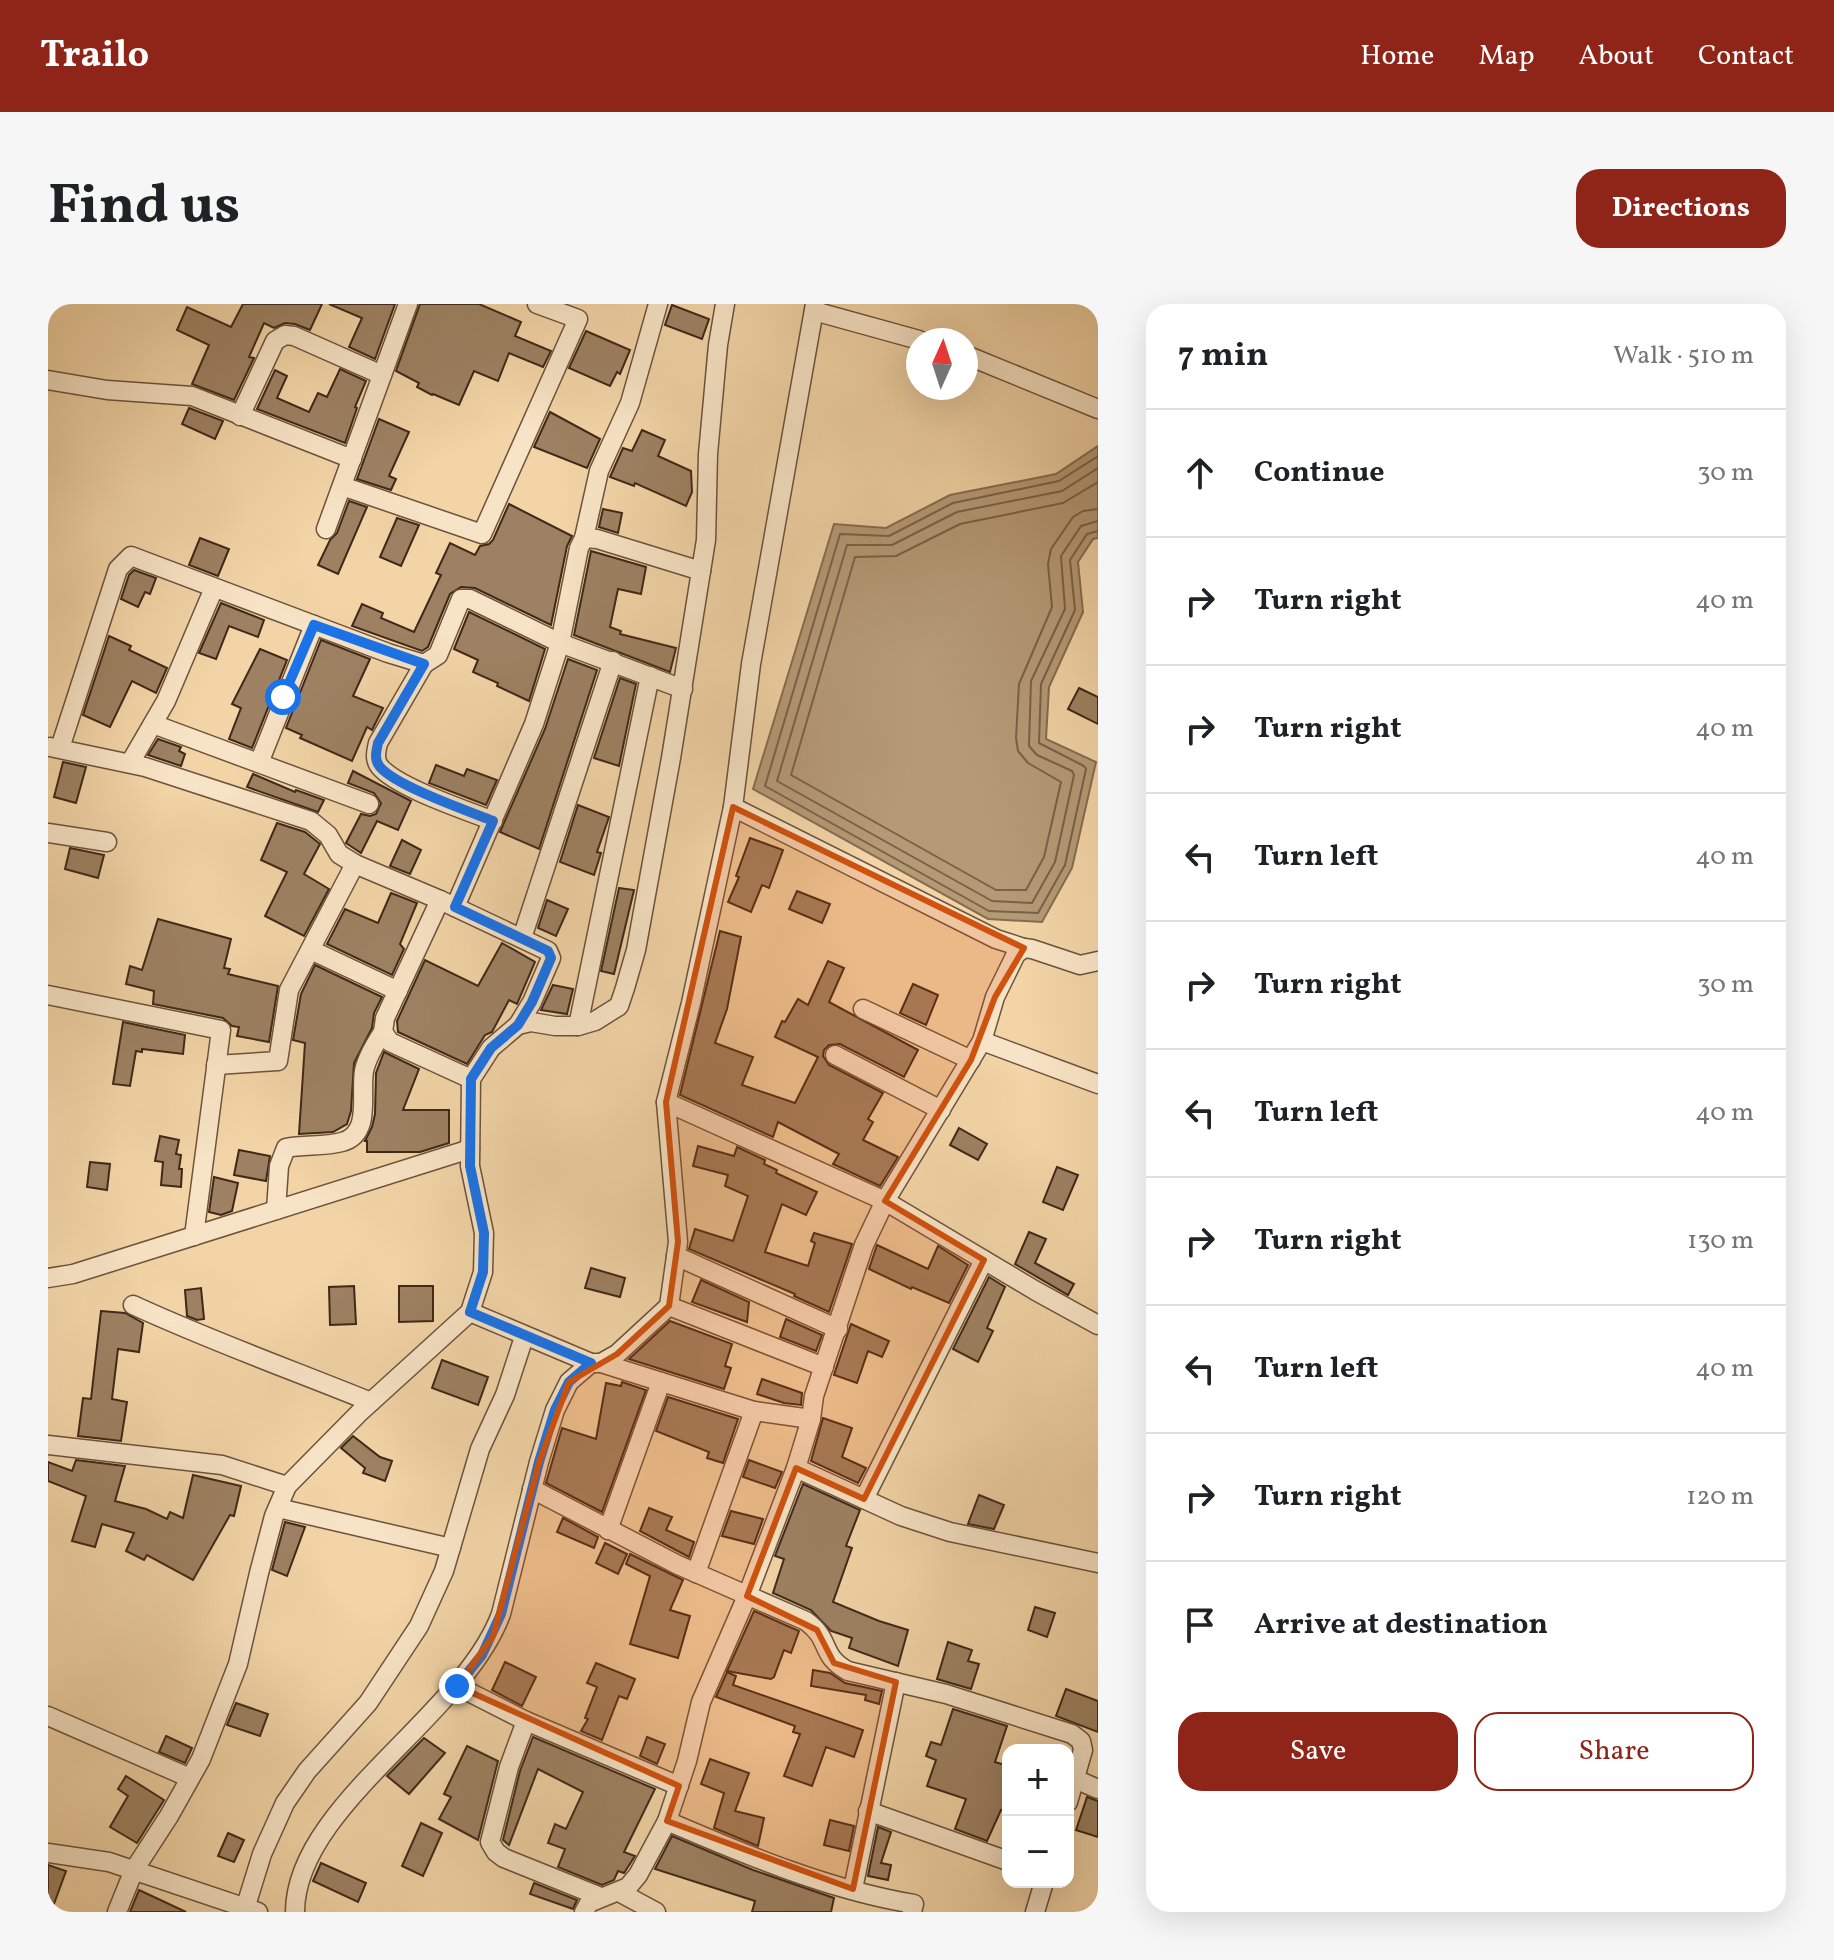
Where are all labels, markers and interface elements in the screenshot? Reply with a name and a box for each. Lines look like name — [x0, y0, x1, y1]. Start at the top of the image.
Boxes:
text: Trailo — [40, 30, 149, 83]
text: Home — [1360, 37, 1434, 76]
text: Map — [1478, 37, 1534, 76]
text: About — [1578, 37, 1654, 76]
text: Contact — [1698, 37, 1794, 76]
text: Find us — [48, 169, 240, 247]
button: Directions — [1576, 169, 1786, 248]
north arrow — [906, 328, 978, 400]
text: 7 min — [1178, 333, 1268, 380]
text: Walk · 510 m — [1613, 338, 1754, 374]
icon: ahead — [1178, 451, 1222, 495]
text: Continue — [1254, 452, 1385, 494]
text: 30 m — [1697, 455, 1754, 491]
icon: right — [1178, 579, 1222, 623]
text: Turn right — [1254, 580, 1402, 622]
text: 40 m — [1695, 583, 1754, 619]
route start — [265, 679, 301, 715]
icon: right — [1178, 707, 1222, 751]
text: Turn right — [1254, 708, 1402, 750]
text: 40 m — [1695, 711, 1754, 747]
icon: left — [1178, 835, 1222, 879]
text: Turn left — [1254, 836, 1378, 878]
text: 40 m — [1695, 839, 1754, 875]
icon: right — [1178, 963, 1222, 1007]
text: Turn right — [1254, 964, 1402, 1006]
text: 30 m — [1697, 967, 1754, 1003]
icon: left — [1178, 1091, 1222, 1135]
text: Turn left — [1254, 1092, 1378, 1134]
text: 40 m — [1695, 1095, 1754, 1131]
icon: right — [1178, 1219, 1222, 1263]
text: Turn right — [1254, 1220, 1402, 1262]
text: 130 m — [1687, 1223, 1754, 1259]
icon: left — [1178, 1347, 1222, 1391]
text: Turn left — [1254, 1348, 1378, 1390]
text: 40 m — [1695, 1351, 1754, 1387]
icon: right — [1178, 1475, 1222, 1519]
text: Turn right — [1254, 1476, 1402, 1518]
text: 120 m — [1686, 1479, 1754, 1515]
icon: arrive — [1178, 1603, 1222, 1647]
text: Arrive at destination — [1254, 1604, 1548, 1646]
route end — [439, 1668, 475, 1704]
button: Save — [1178, 1712, 1458, 1791]
button: Share — [1474, 1712, 1754, 1791]
map controls — [1002, 1744, 1074, 1888]
button: + — [1002, 1744, 1074, 1816]
button: − — [1002, 1816, 1074, 1888]

